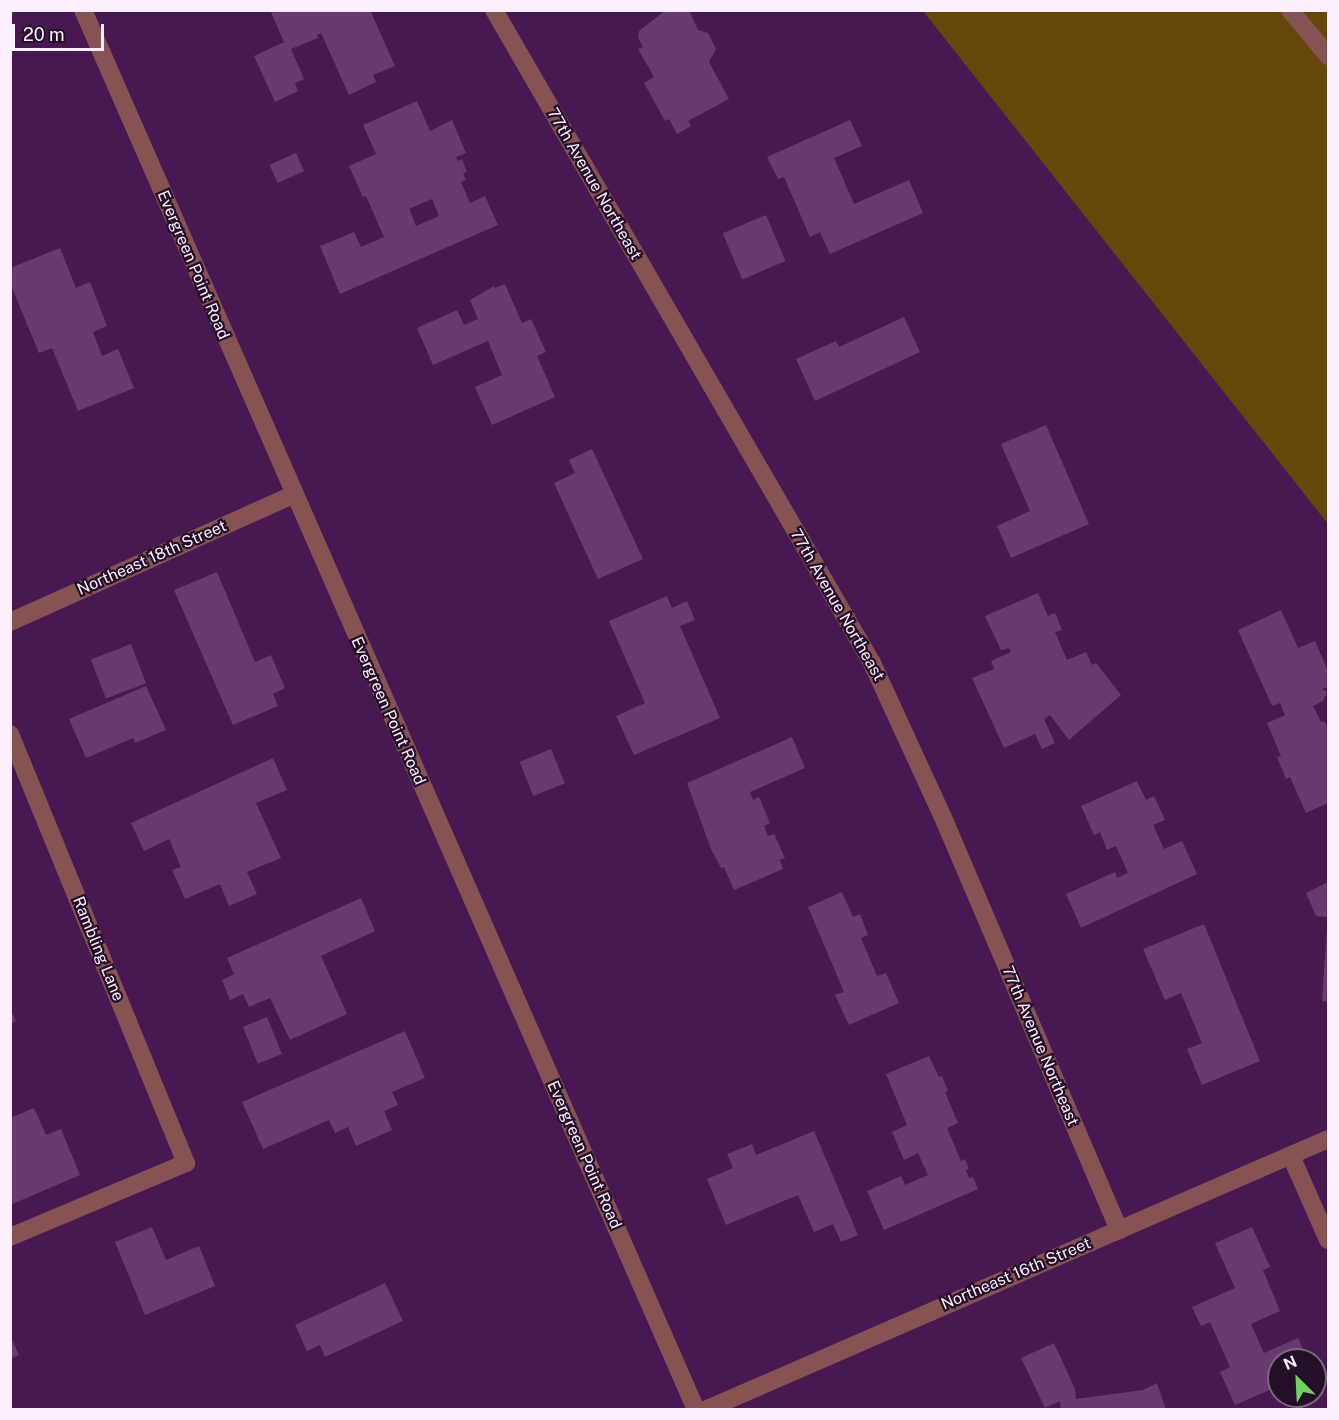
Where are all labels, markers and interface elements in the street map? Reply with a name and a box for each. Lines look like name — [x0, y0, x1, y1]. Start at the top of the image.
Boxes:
scale bar — [15, 12, 106, 50]
text: 20 m — [23, 24, 65, 45]
street label: 77th Avenue Northeast — [543, 105, 645, 263]
street label: Evergreen Point Road — [153, 188, 233, 342]
street label: Northeast 18th Street — [74, 516, 230, 600]
street label: 77th Avenue Northeast — [786, 526, 888, 684]
street label: Evergreen Point Road — [347, 634, 429, 788]
street label: Rambling Lane — [68, 894, 128, 1004]
street label: 77th Avenue Northeast — [998, 963, 1082, 1129]
street label: Evergreen Point Road — [543, 1078, 625, 1232]
street label: Northeast 16th Street — [938, 1234, 1094, 1314]
north arrow — [1267, 1348, 1327, 1408]
text: N — [1281, 1352, 1300, 1374]

